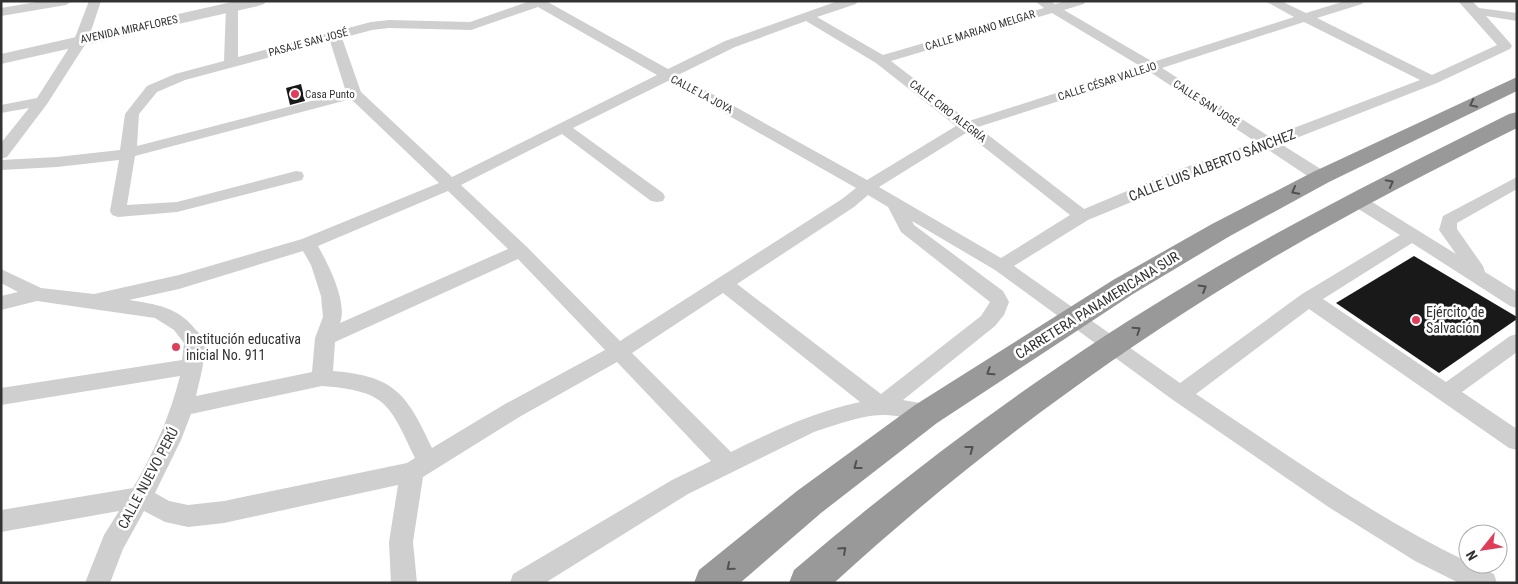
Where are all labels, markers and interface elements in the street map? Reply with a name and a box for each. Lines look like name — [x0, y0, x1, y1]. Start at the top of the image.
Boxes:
street label: CALLE MARIANO MELGAR — [924, 8, 1037, 53]
street label: AVENIDA MIRAFLORES — [79, 13, 179, 46]
street label: PASAJE SAN JOSÉ — [267, 26, 350, 59]
street label: CALLE CÉSAR VALLEJO — [1056, 59, 1158, 104]
street label: CALLE LA JOYA — [668, 73, 736, 117]
street label: CALLE CIRO ALEGRÍA — [907, 77, 989, 146]
street label: CALLE SAN JOSÉ — [1171, 77, 1241, 130]
marker: Casa Punto — [289, 88, 301, 100]
place label: Casa Punto — [305, 88, 355, 101]
one-way arrow — [1469, 98, 1478, 109]
street label: CALLE LUIS ALBERTO SÁNCHEZ — [1126, 125, 1298, 204]
one-way arrow — [1385, 180, 1394, 190]
one-way arrow — [1292, 185, 1301, 195]
street label: CARRETERA PANAMERICANA SUR — [1012, 248, 1182, 362]
one-way arrow — [1197, 285, 1206, 295]
place label: Ejército de Salvación — [1426, 304, 1485, 336]
marker: Ejército de Salvación — [1410, 314, 1422, 326]
one-way arrow — [1131, 326, 1140, 336]
place label: Institución educativa inicial No. 911 — [186, 331, 301, 363]
marker: Institución educativa inicial No. 911 — [170, 341, 182, 353]
one-way arrow — [986, 366, 995, 375]
street label: CALLE NUEVO PERÚ — [114, 424, 182, 531]
one-way arrow — [964, 446, 974, 455]
one-way arrow — [854, 460, 863, 468]
north arrow — [1458, 524, 1508, 574]
one-way arrow — [838, 547, 847, 556]
text: N — [1463, 548, 1481, 563]
one-way arrow — [727, 562, 736, 570]

